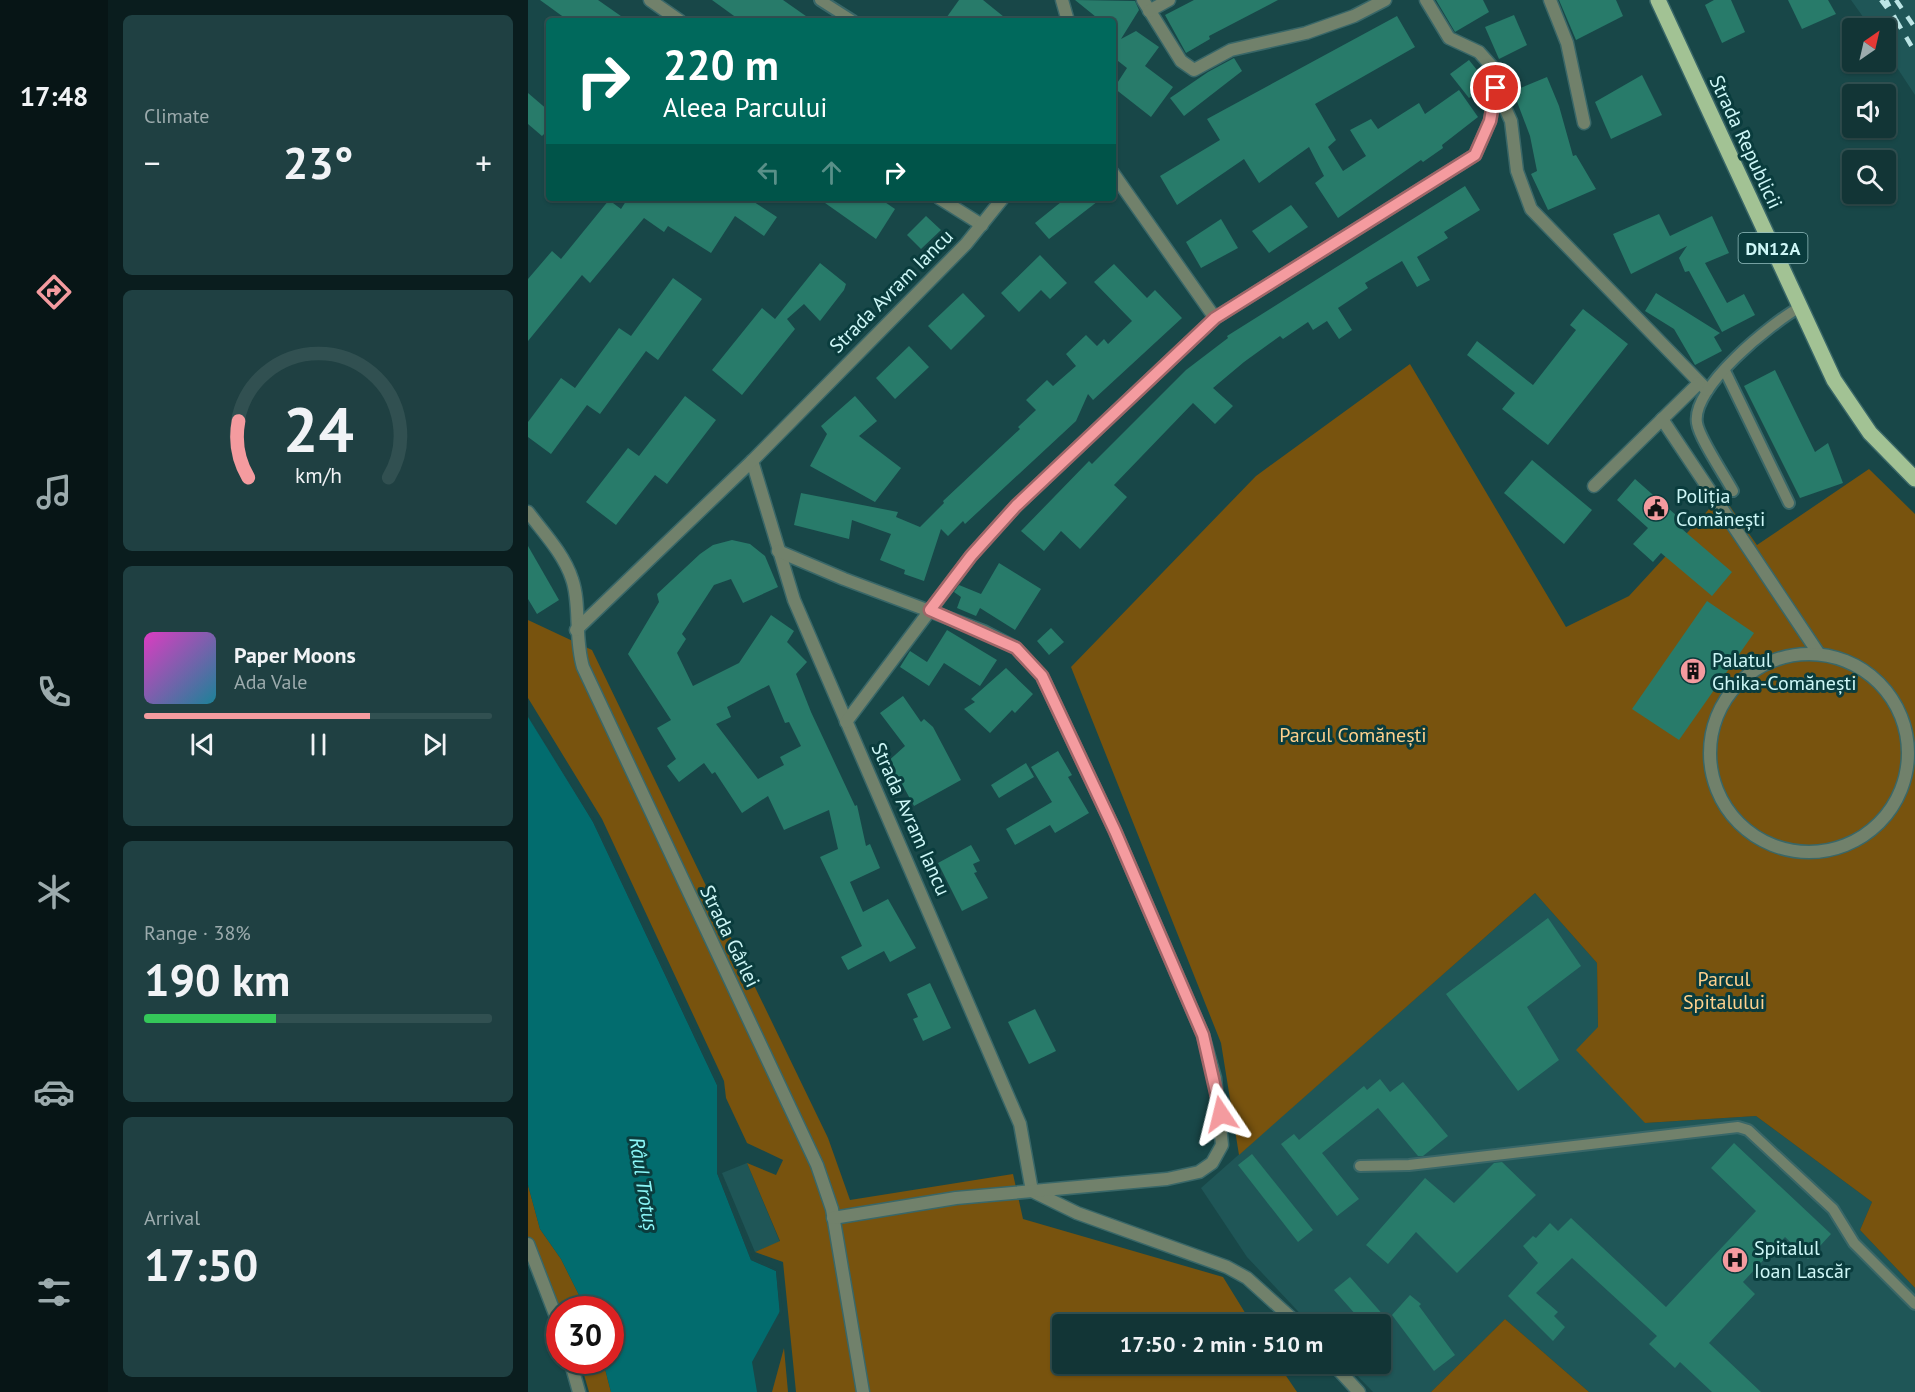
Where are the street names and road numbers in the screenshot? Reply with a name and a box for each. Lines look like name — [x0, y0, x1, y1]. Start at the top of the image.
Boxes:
street label: Strada Republicii — [1704, 71, 1788, 213]
street label: Strada Avram Iancu — [823, 223, 959, 359]
road number: DN12A — [1738, 233, 1808, 263]
street label: Strada Avram Iancu — [866, 738, 956, 900]
street label: Strada Gârlei — [694, 881, 766, 991]

